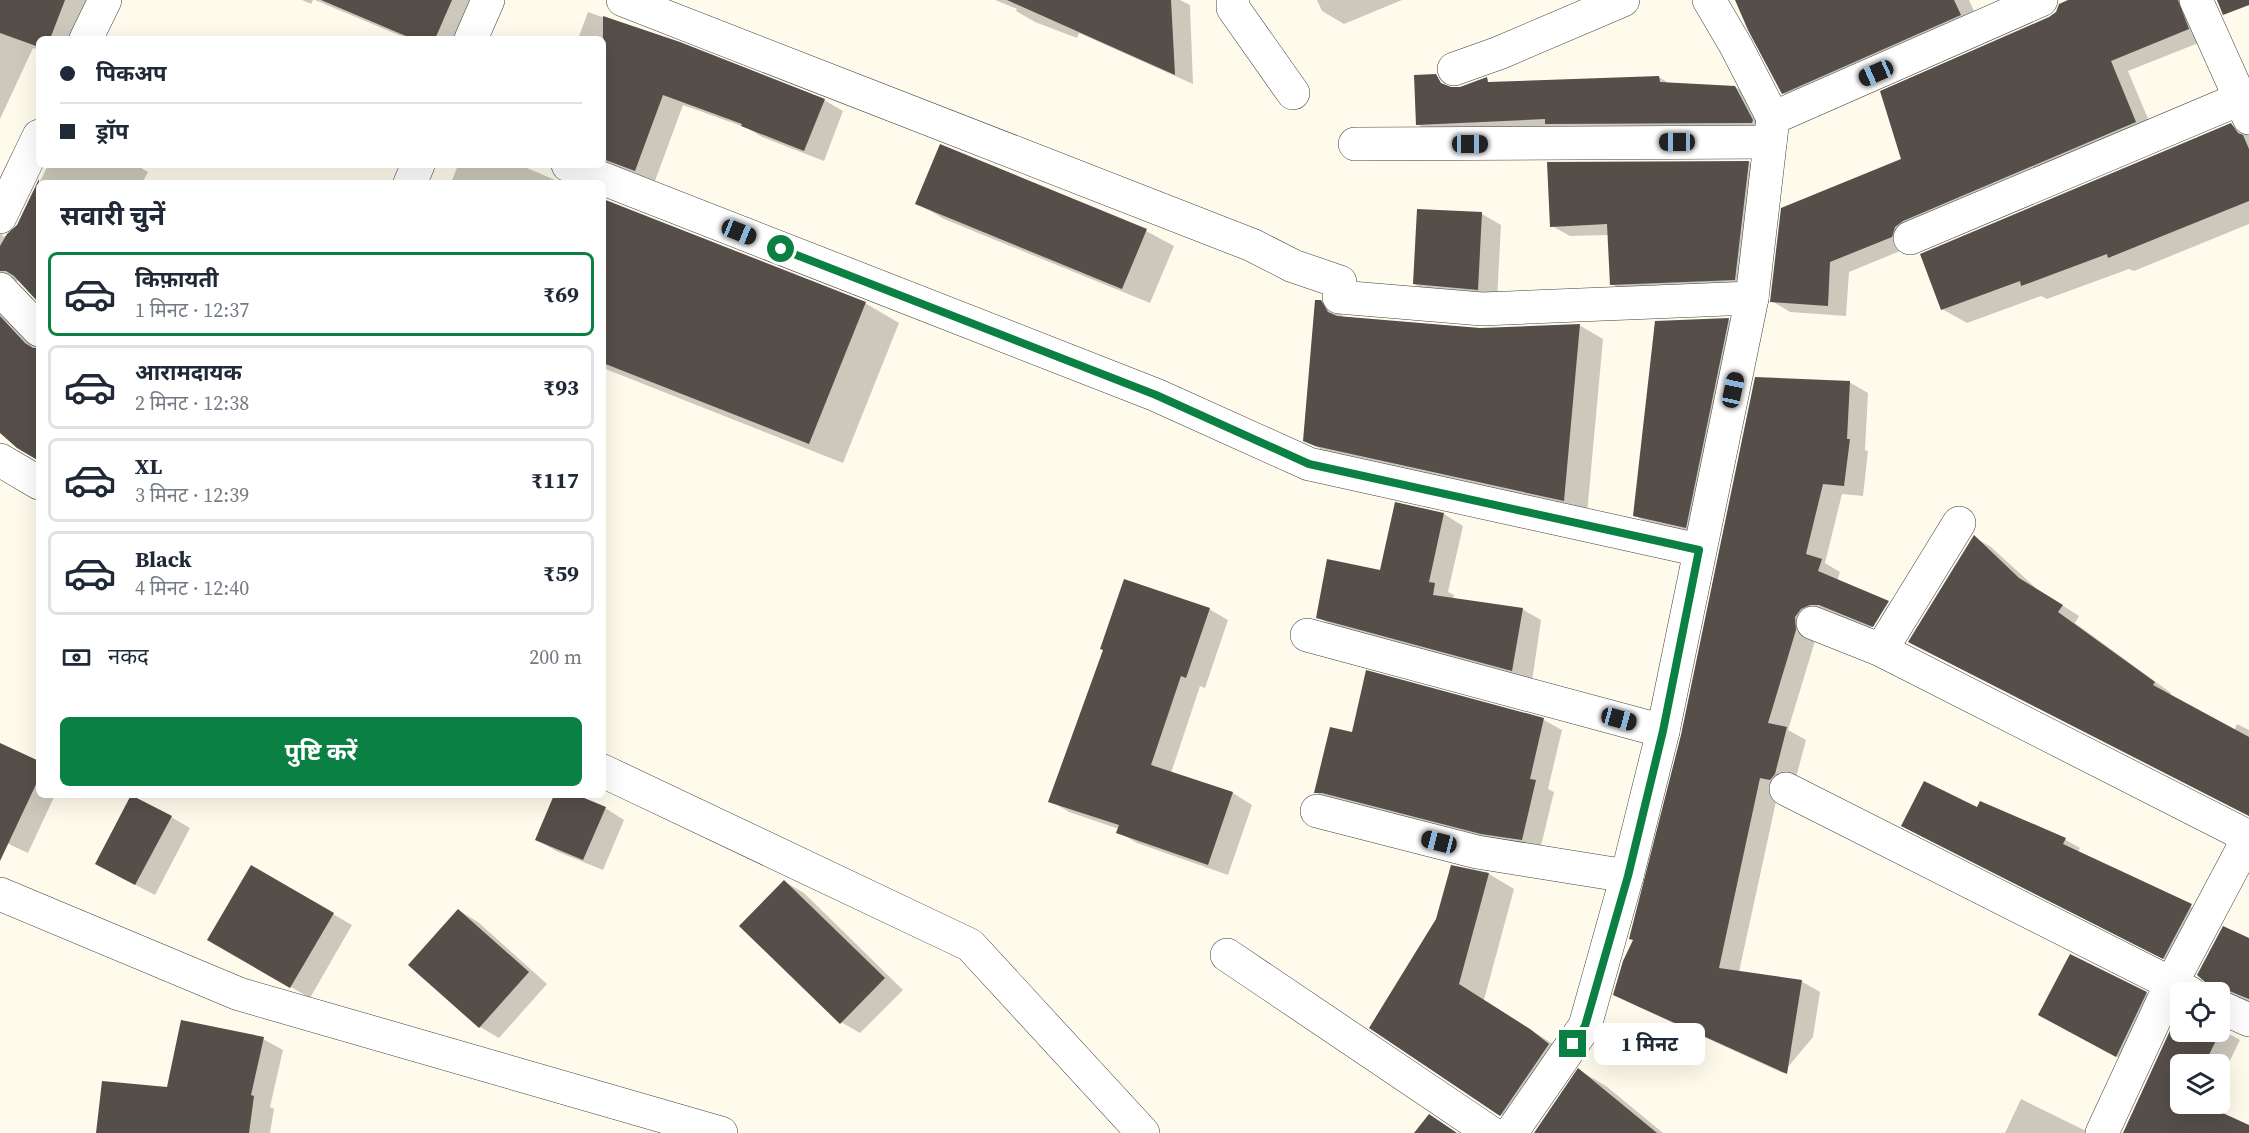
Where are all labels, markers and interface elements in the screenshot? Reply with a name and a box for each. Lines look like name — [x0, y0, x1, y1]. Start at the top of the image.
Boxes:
car — [1856, 57, 1896, 89]
text: पिकअप — [96, 58, 167, 88]
text: ड्रॉप — [96, 116, 129, 146]
car — [1659, 133, 1695, 151]
car — [1452, 135, 1488, 153]
text: सवारी चुनें — [60, 197, 165, 234]
car — [719, 217, 759, 247]
route start — [767, 235, 794, 262]
text: किफ़ायती — [135, 264, 219, 294]
icon: car — [63, 267, 117, 321]
text: ₹69 — [543, 279, 579, 309]
text: 1 मिनट · 12:37 — [135, 296, 249, 324]
text: आरामदायक — [135, 357, 242, 387]
icon: car — [63, 360, 117, 414]
car — [1720, 371, 1746, 409]
text: ₹93 — [543, 372, 579, 402]
text: 2 मिनट · 12:38 — [135, 389, 249, 417]
text: XL — [135, 451, 162, 481]
icon: car — [63, 453, 117, 507]
text: ₹117 — [531, 465, 579, 495]
text: 3 मिनट · 12:39 — [135, 481, 249, 509]
text: Black — [135, 544, 192, 574]
icon: car — [63, 546, 117, 600]
text: ₹59 — [543, 558, 579, 588]
text: 4 मिनट · 12:40 — [135, 574, 249, 602]
icon: cash — [60, 641, 93, 674]
text: नकद — [108, 641, 149, 671]
text: 200 m — [529, 643, 582, 671]
car — [1599, 706, 1639, 732]
button: पुष्टि करें — [60, 717, 582, 786]
car — [1419, 829, 1459, 855]
map controls — [2170, 982, 2230, 1114]
button: locate — [2170, 982, 2230, 1042]
callout: 1 मिनट — [1594, 1023, 1705, 1065]
route end — [1559, 1030, 1586, 1057]
text: 1 मिनट — [1621, 1030, 1678, 1058]
button: layers — [2170, 1054, 2230, 1114]

